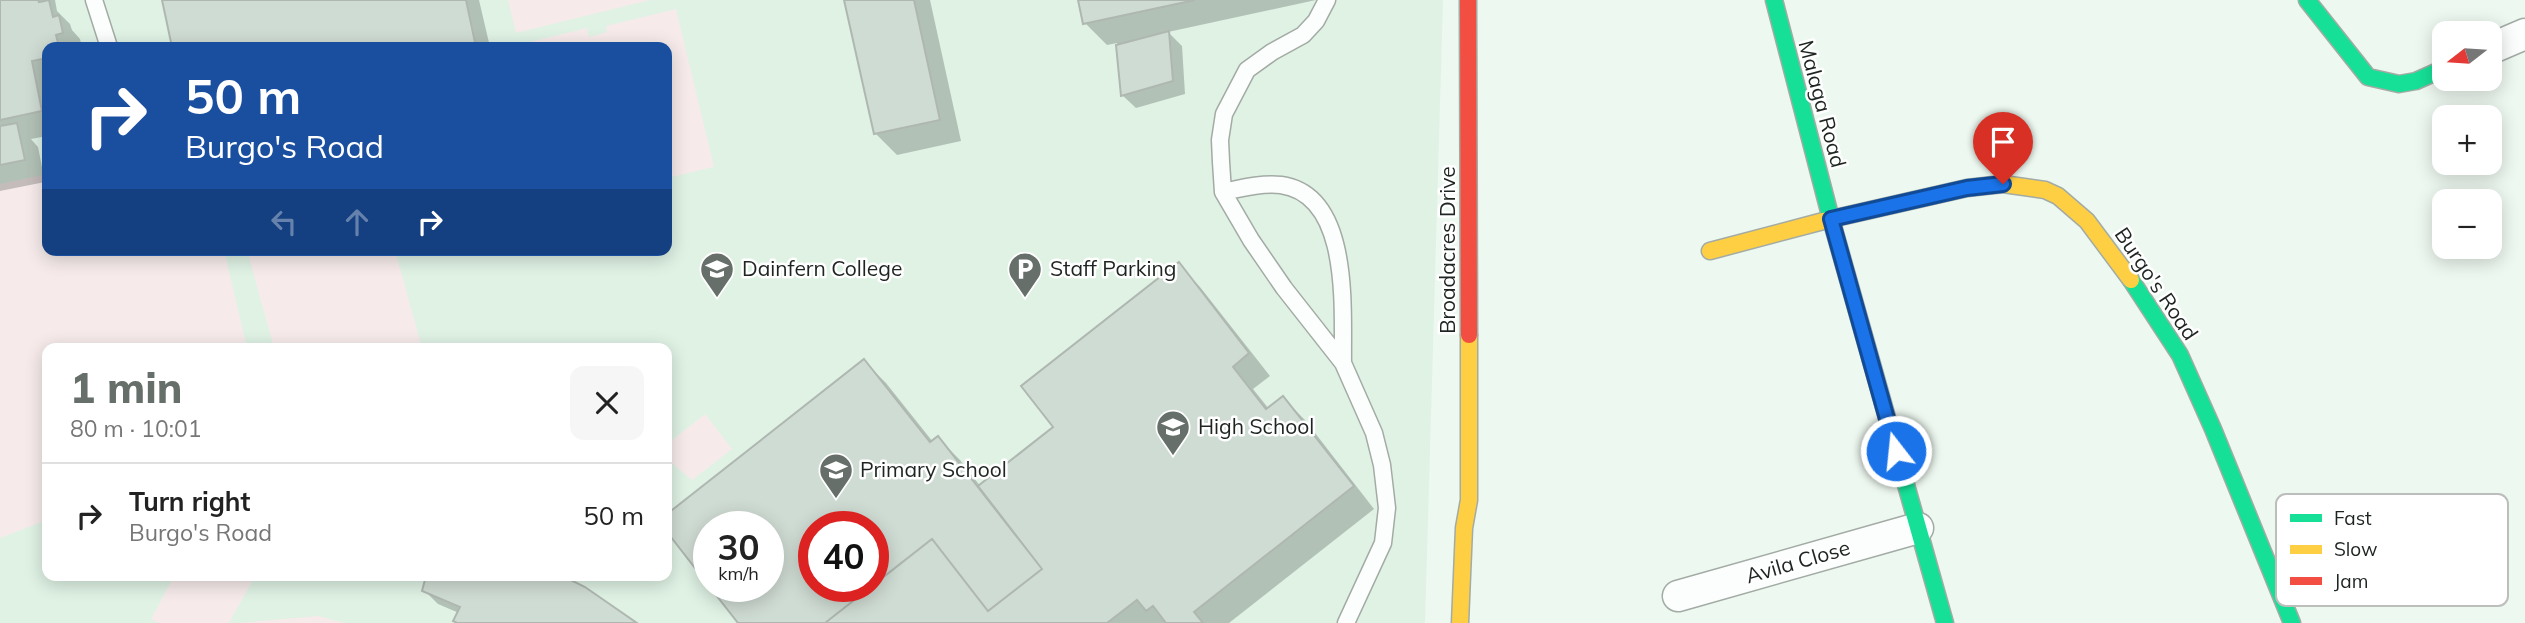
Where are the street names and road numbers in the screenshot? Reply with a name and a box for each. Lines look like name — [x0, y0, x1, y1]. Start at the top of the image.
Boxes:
street label: Malaga Road — [1794, 37, 1852, 170]
street label: Broadacres Drive — [1434, 166, 1460, 334]
street label: Burgo's Road — [2110, 222, 2204, 345]
street label: Avila Close — [1743, 534, 1853, 588]

